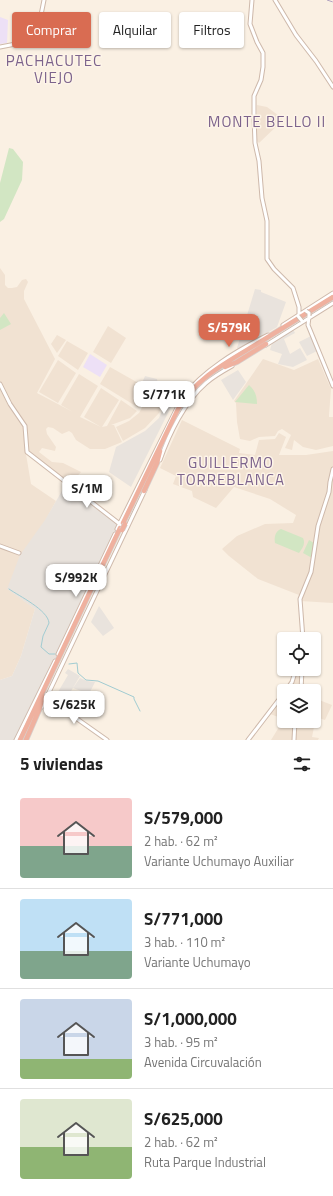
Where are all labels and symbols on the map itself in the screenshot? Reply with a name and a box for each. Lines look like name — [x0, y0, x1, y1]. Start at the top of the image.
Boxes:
district label: PACHACUTEC VIEJO — [6, 49, 102, 89]
district label: MONTE BELLO II — [208, 110, 326, 133]
pin: S/579K — [196, 314, 262, 348]
pin: S/771K — [131, 381, 197, 415]
district label: GUILLERMO TORREBLANCA — [177, 451, 285, 491]
pin: S/1M — [63, 475, 111, 509]
pin: S/992K — [43, 564, 109, 598]
pin: S/625K — [41, 691, 107, 725]

